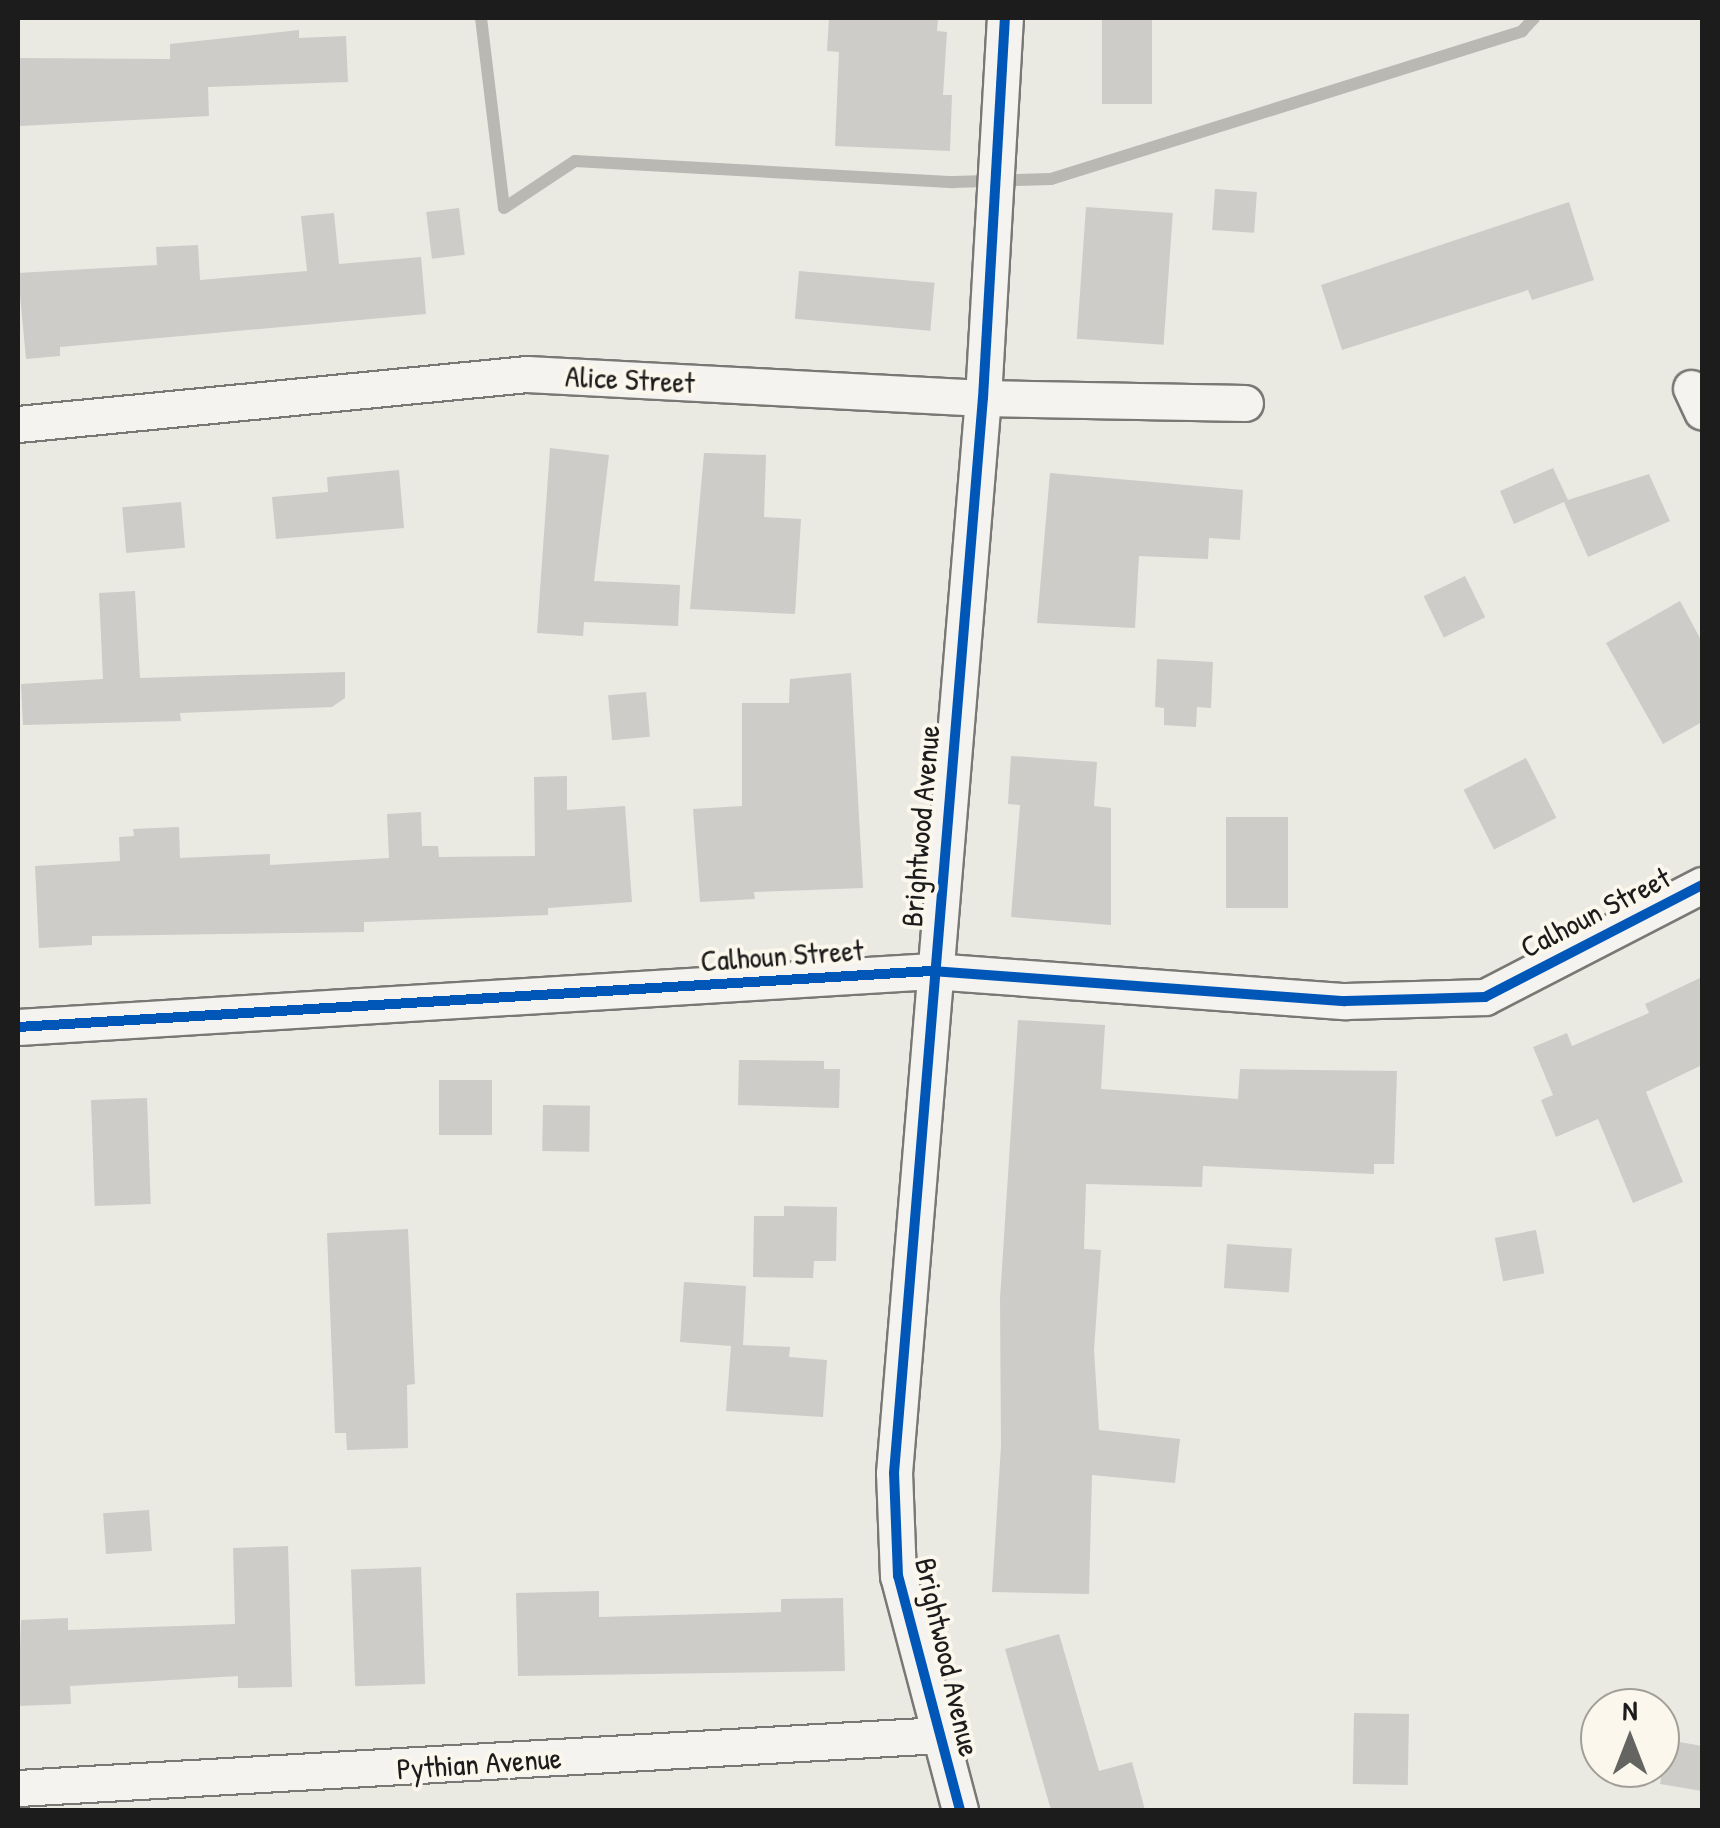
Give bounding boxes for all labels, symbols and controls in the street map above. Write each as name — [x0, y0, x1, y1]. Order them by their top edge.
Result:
street label: Alice Street — [564, 358, 696, 400]
street label: Brightwood Avenue — [893, 724, 947, 928]
street label: Calhoun Street — [1514, 859, 1676, 965]
street label: Calhoun Street — [699, 931, 865, 979]
street label: Brightwood Avenue — [908, 1554, 988, 1760]
north arrow — [1580, 1688, 1680, 1788]
text: N — [1623, 1691, 1637, 1729]
street label: Pythian Avenue — [395, 1739, 563, 1787]

